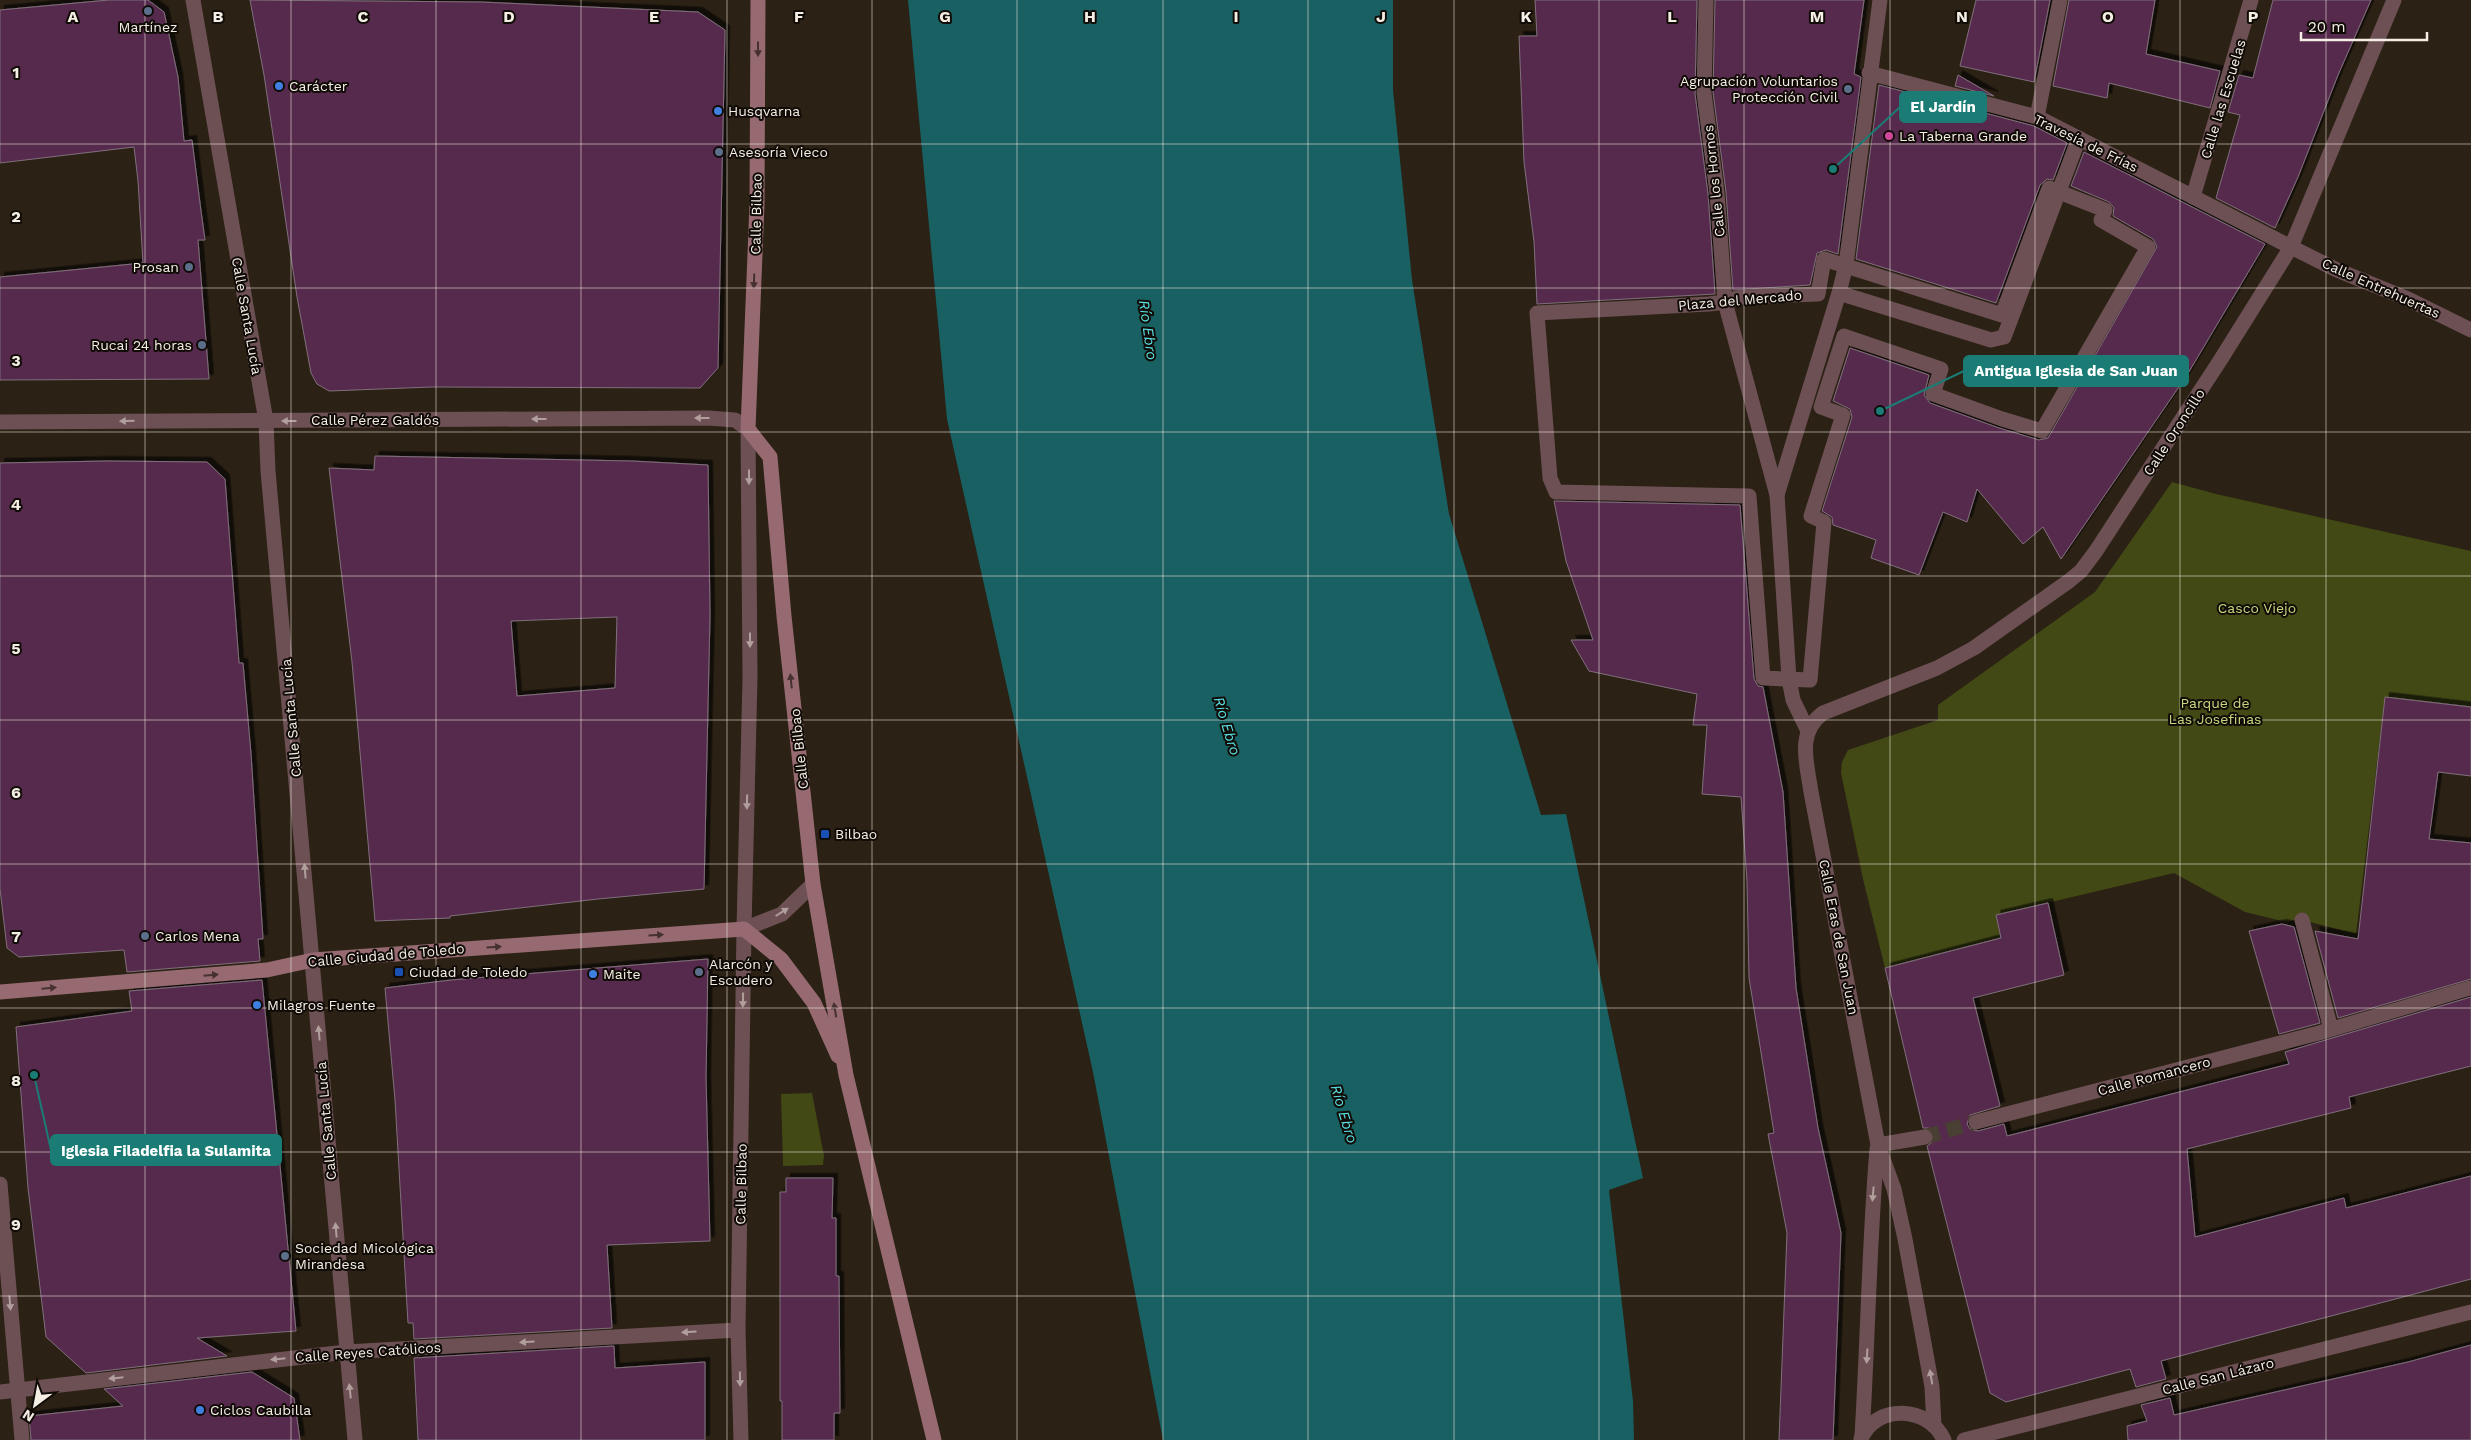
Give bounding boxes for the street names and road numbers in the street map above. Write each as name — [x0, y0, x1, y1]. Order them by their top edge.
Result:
street label: Calle las Escuelas — [2197, 37, 2249, 161]
street label: Travesía de Frías — [2031, 111, 2141, 175]
street label: Calle los Hornos — [1700, 124, 1728, 238]
street label: Calle Bilbao — [747, 173, 765, 255]
street label: Calle Entrehuertas — [2319, 255, 2443, 321]
street label: Calle Santa Lucía — [229, 256, 265, 376]
street label: Plaza del Mercado — [1677, 287, 1803, 313]
street label: Calle Oroncillo — [2140, 386, 2208, 478]
street label: Calle Pérez Galdós — [311, 412, 439, 428]
street label: Calle Santa Lucía — [278, 658, 304, 778]
street label: Calle Bilbao — [787, 708, 811, 790]
street label: Calle Eras de San Juan — [1816, 858, 1862, 1016]
street label: Calle Ciudad de Toledo — [307, 940, 465, 970]
street label: Calle Romancero — [2096, 1053, 2212, 1099]
street label: Calle Santa Lucía — [313, 1061, 339, 1181]
street label: Calle Bilbao — [732, 1143, 750, 1225]
street label: Calle Reyes Católicos — [294, 1339, 442, 1365]
street label: Calle San Lázaro — [2160, 1354, 2276, 1398]

